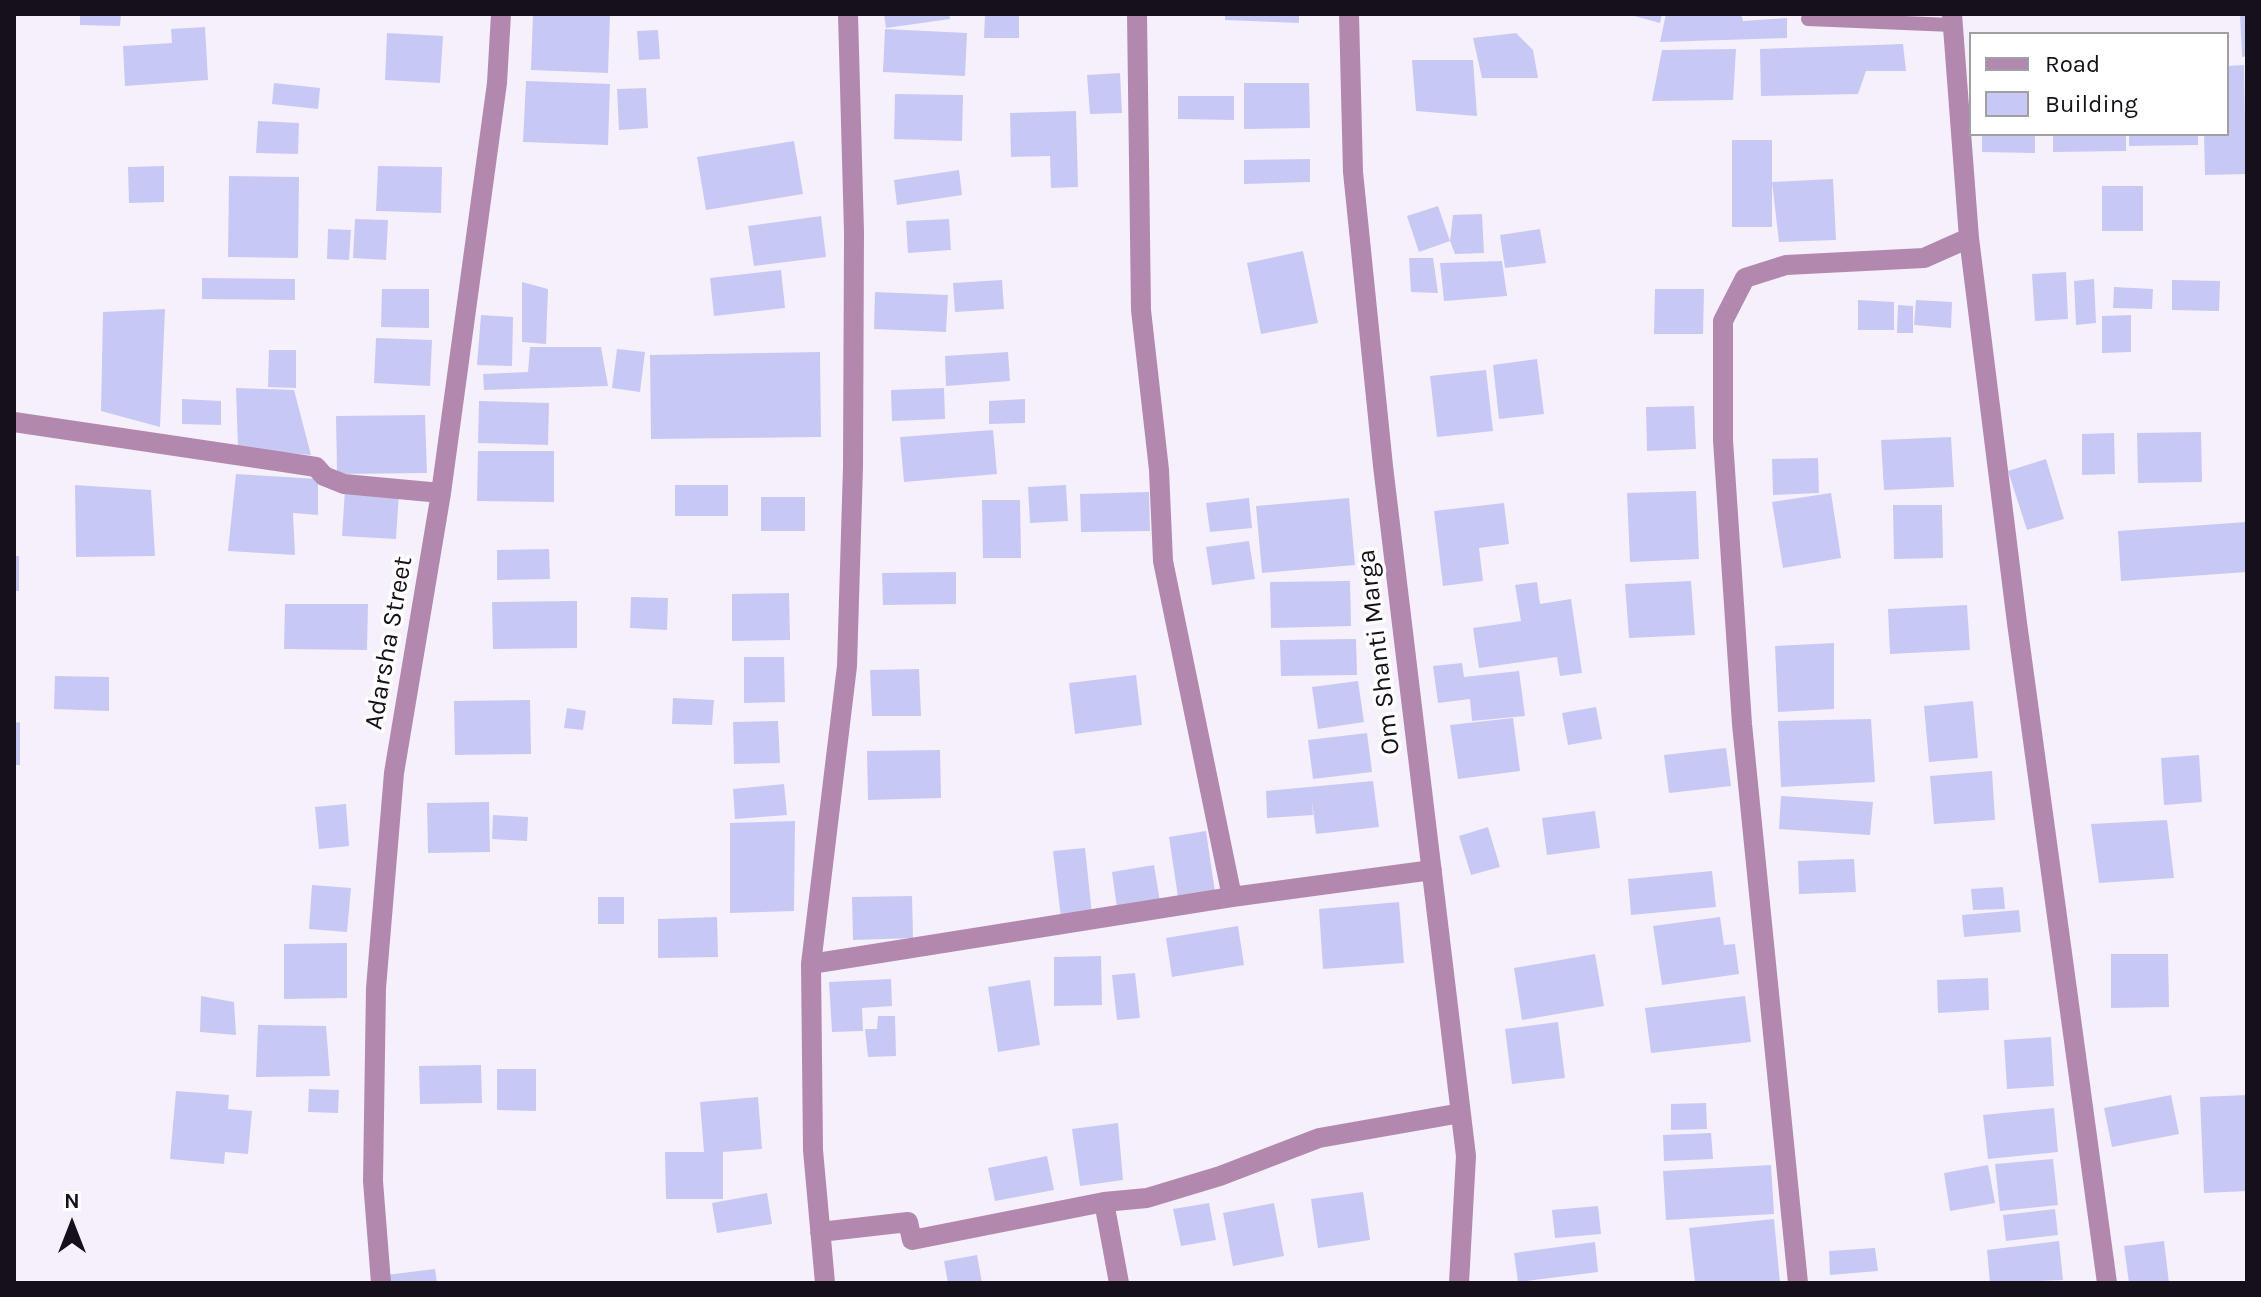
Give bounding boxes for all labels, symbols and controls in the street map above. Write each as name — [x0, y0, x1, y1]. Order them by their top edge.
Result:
legend — [1969, 32, 2229, 136]
text: Road — [2045, 50, 2100, 78]
text: Building — [2045, 90, 2138, 118]
street label: Om Shanti Marga — [1351, 548, 1407, 756]
street label: Adarsha Street — [358, 554, 420, 732]
north arrow — [32, 1185, 112, 1265]
text: N — [64, 1188, 80, 1214]

